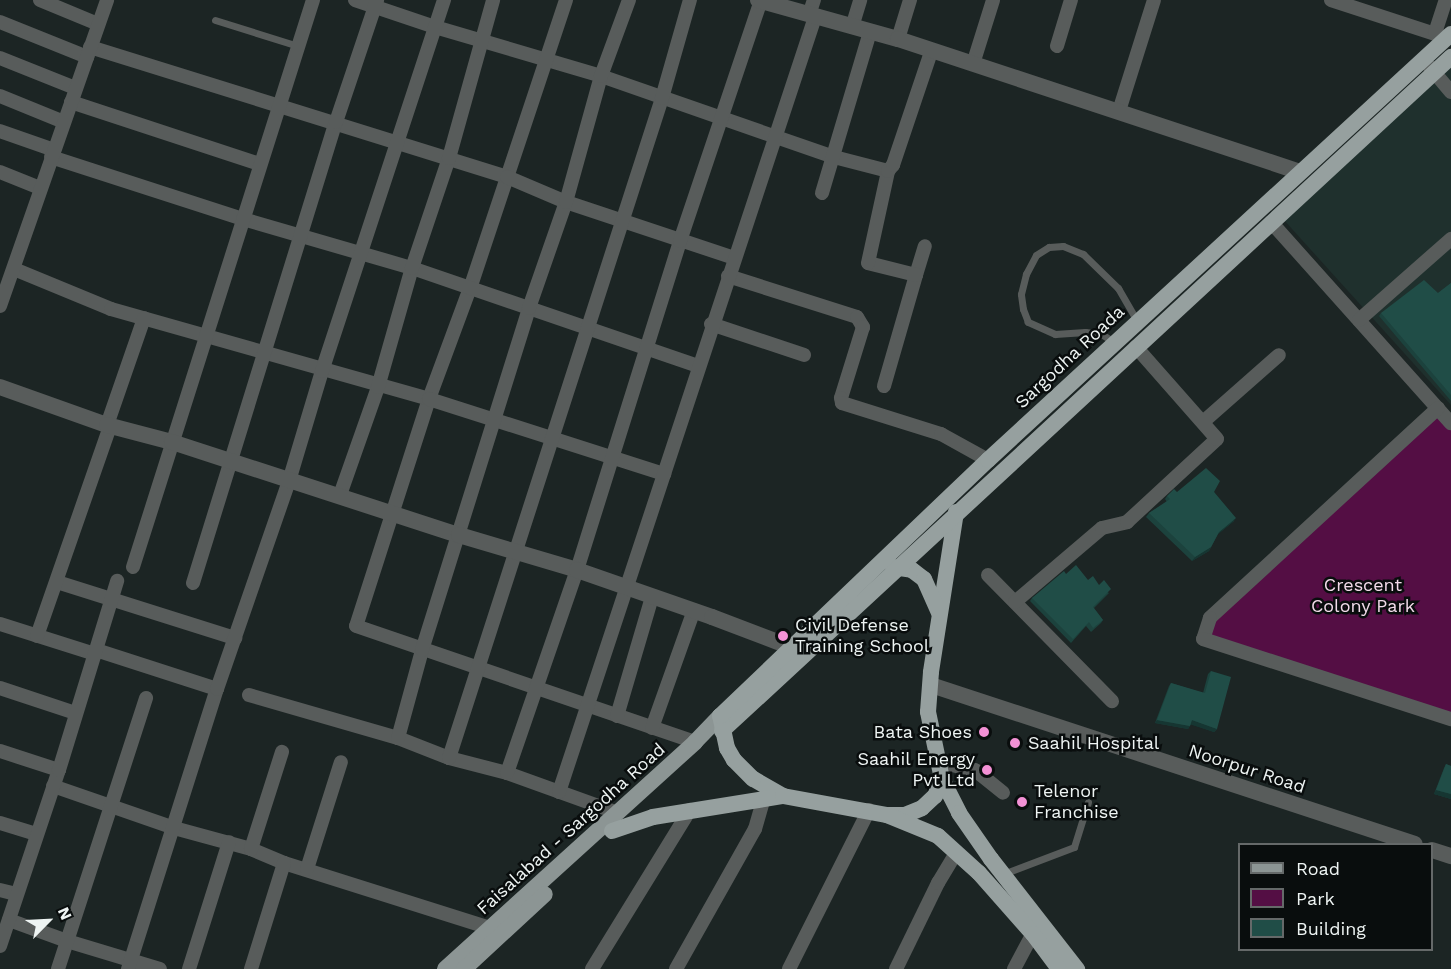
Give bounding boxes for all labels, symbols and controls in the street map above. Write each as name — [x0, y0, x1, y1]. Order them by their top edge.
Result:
street label: Sargodha Roada — [1011, 301, 1129, 413]
park label: Crescent Colony Park — [1311, 575, 1415, 618]
place label: Civil Defense Training School — [795, 615, 929, 658]
marker: Civil Defense Training School — [776, 629, 790, 643]
place label: Bata Shoes — [873, 721, 972, 743]
marker: Bata Shoes — [977, 725, 991, 739]
place label: Saahil Hospital — [1028, 732, 1160, 754]
marker: Saahil Hospital — [1006, 734, 1024, 752]
street label: Faisalabad - Sargodha Road — [472, 739, 670, 919]
street label: Noorpur Road — [1186, 740, 1308, 798]
place label: Saahil Energy Pvt Ltd — [857, 749, 975, 792]
marker: Saahil Energy Pvt Ltd — [980, 763, 994, 777]
place label: Telenor Franchise — [1034, 781, 1119, 824]
marker: Telenor Franchise — [1015, 795, 1029, 809]
legend — [1238, 843, 1433, 951]
text: Road — [1296, 858, 1340, 879]
text: Park — [1296, 888, 1335, 909]
north arrow — [18, 891, 78, 951]
text: N — [54, 904, 76, 923]
text: Building — [1296, 918, 1366, 939]

